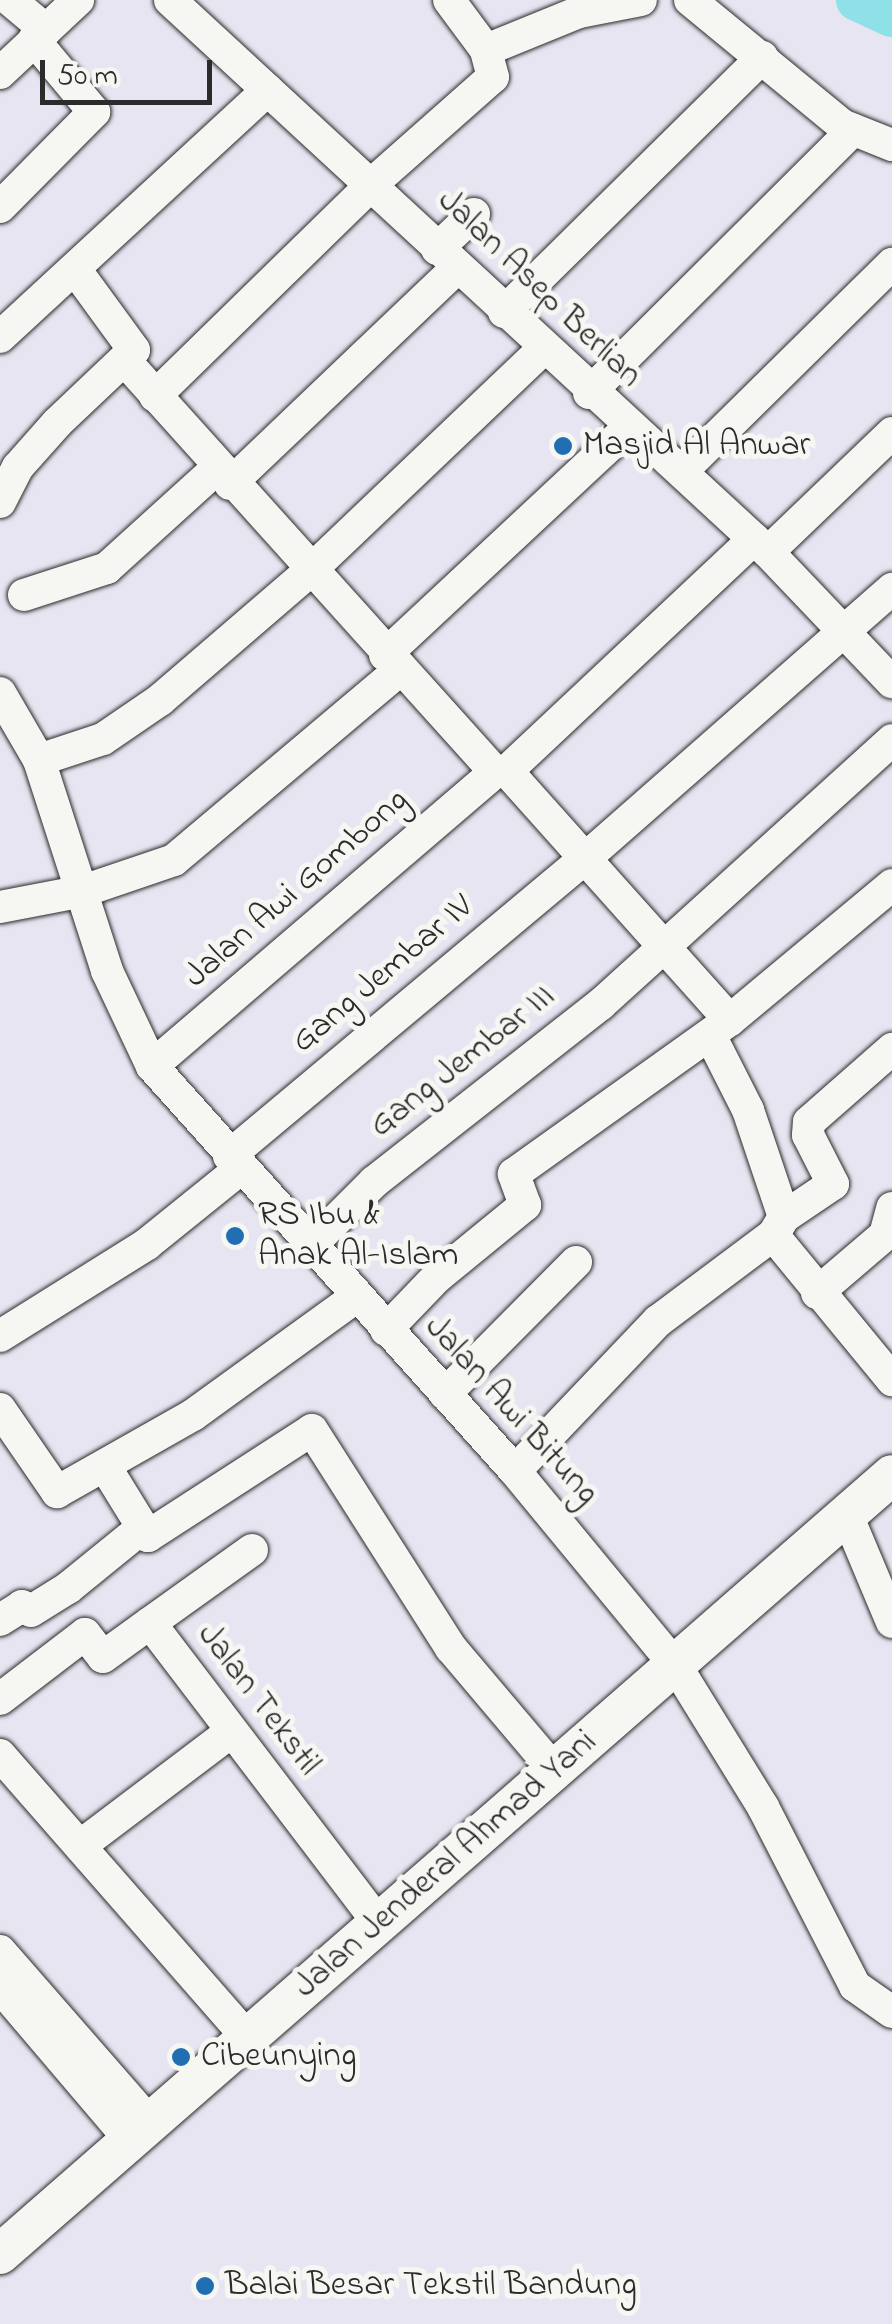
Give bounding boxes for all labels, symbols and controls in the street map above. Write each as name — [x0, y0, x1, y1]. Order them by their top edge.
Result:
scale bar — [45, 40, 218, 102]
text: 50 m — [57, 55, 118, 99]
street label: Jalan Asep Berlian — [428, 181, 650, 397]
place label: Masjid Al Anwar — [583, 425, 810, 467]
marker: Masjid Al Anwar — [552, 435, 574, 457]
street label: Jalan Awi Gombong — [176, 780, 418, 998]
street label: Gang Jembar IV — [284, 887, 482, 1063]
street label: Gang Jembar III — [362, 976, 564, 1148]
place label: RS Ibu & Anak Al-Islam — [258, 1195, 458, 1277]
marker: RS Ibu & Anak Al-Islam — [222, 1223, 248, 1249]
street label: Jalan Awi Bitung — [415, 1307, 607, 1515]
street label: Jalan Tekstil — [187, 1616, 329, 1784]
street label: Jalan Jenderal Ahmad Yani — [286, 1722, 606, 2008]
place label: Cibeunying — [201, 2036, 357, 2078]
marker: Cibeunying — [170, 2046, 192, 2068]
place label: Balai Besar Tekstil Bandung — [225, 2265, 637, 2307]
marker: Balai Besar Tekstil Bandung — [194, 2275, 216, 2297]

